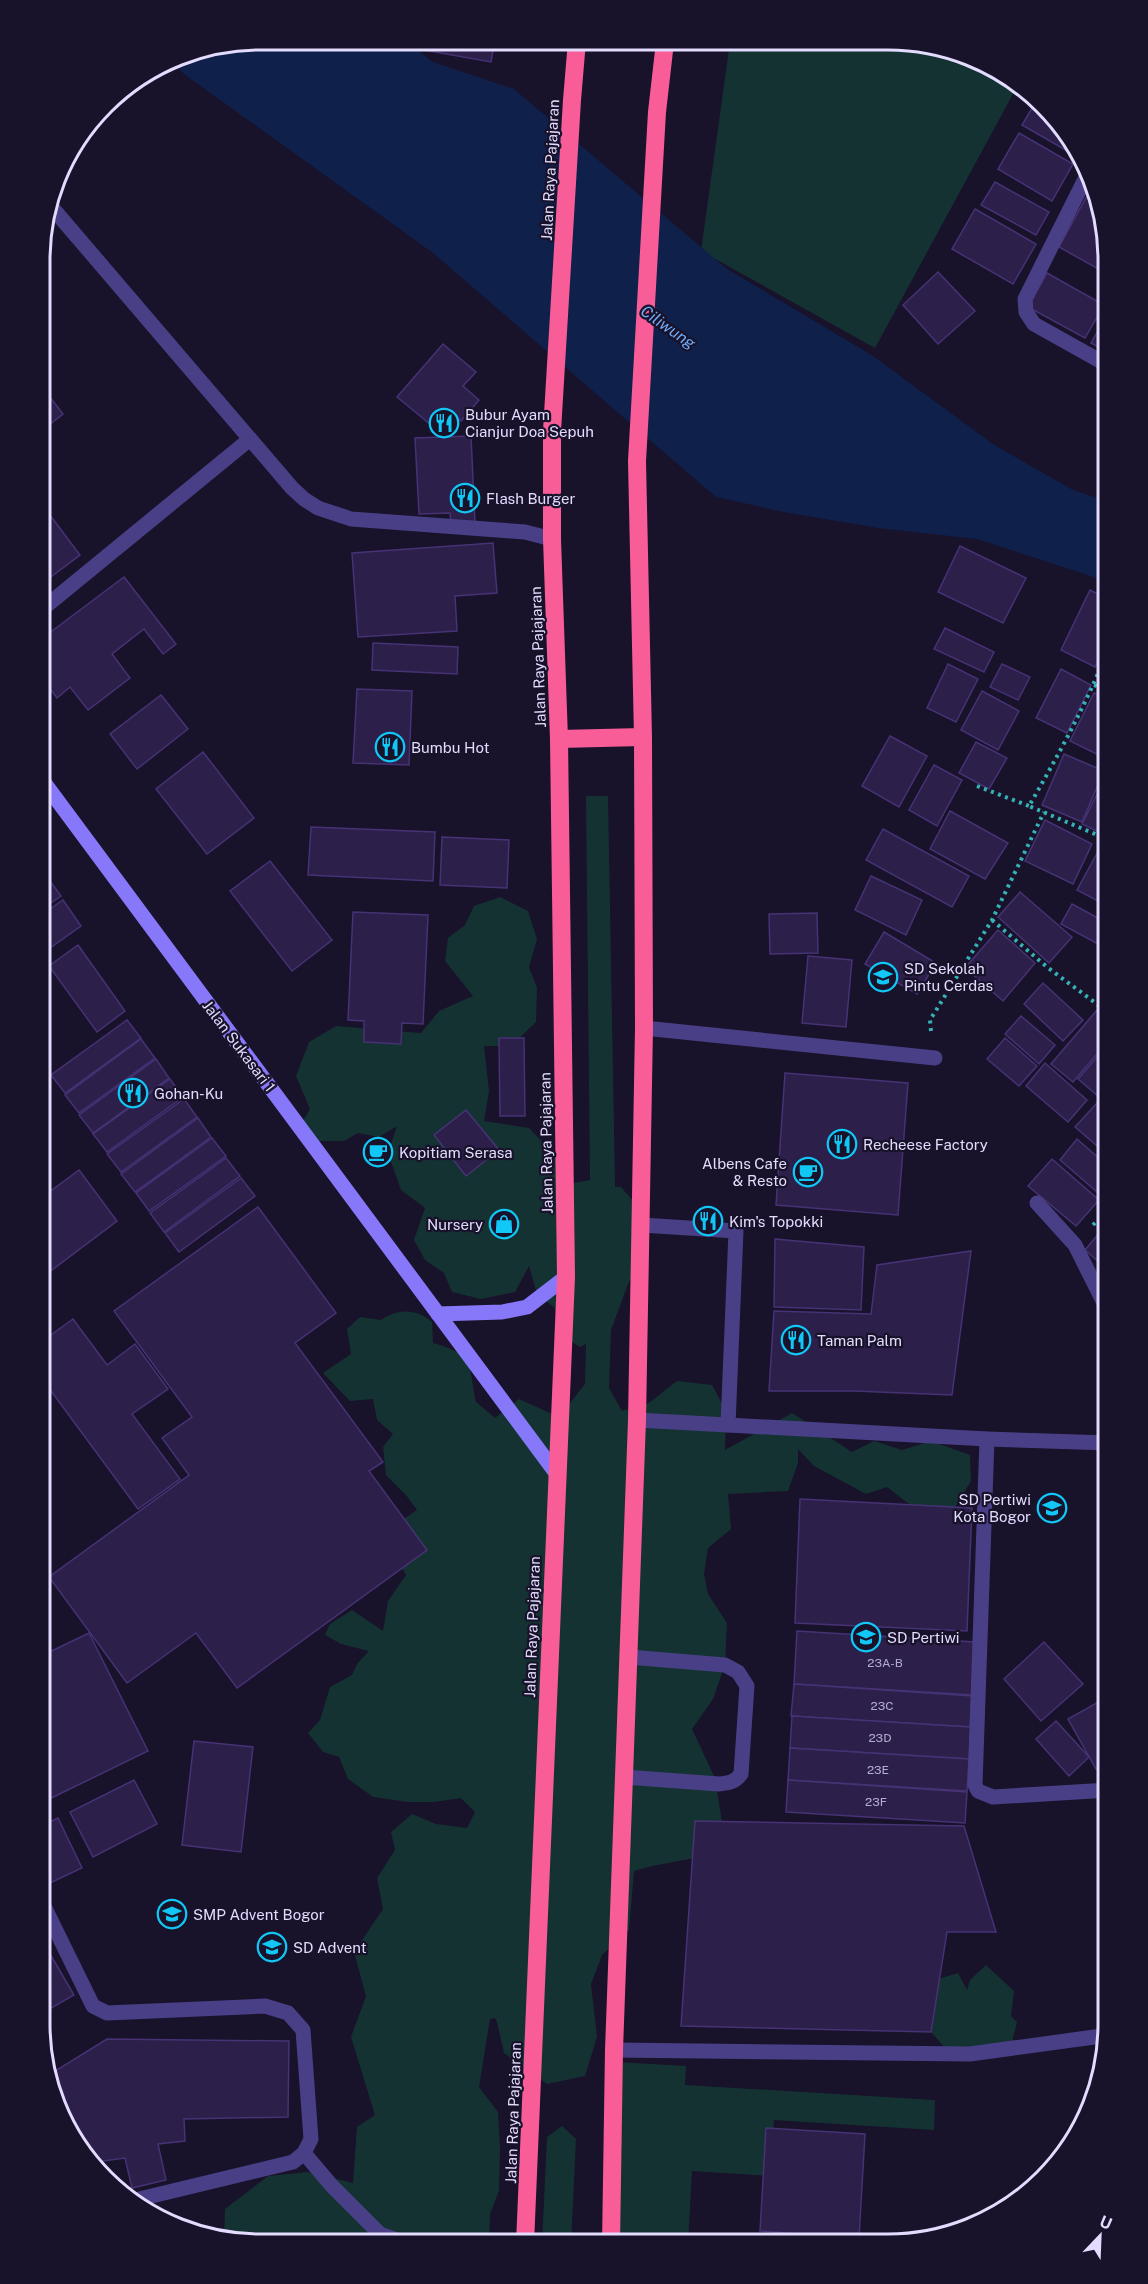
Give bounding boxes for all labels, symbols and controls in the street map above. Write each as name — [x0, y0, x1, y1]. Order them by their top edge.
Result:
street label: Jalan Raya Pajajaran — [538, 99, 562, 241]
water label: Ciliwung — [637, 301, 700, 353]
place label: Bubur Ayam Cianjur Doa Sepuh — [465, 406, 594, 440]
restaurant icon: Bubur Ayam Cianjur Doa Sepuh — [428, 407, 460, 439]
restaurant icon: Flash Burger — [449, 482, 481, 514]
place label: Flash Burger — [486, 490, 576, 507]
street label: Jalan Raya Pajajaran — [527, 586, 549, 728]
restaurant icon: Bumbu Hot — [374, 731, 406, 763]
place label: Bumbu Hot — [411, 739, 490, 756]
place label: SD Sekolah Pintu Cerdas — [904, 960, 993, 994]
school or university icon: SD Sekolah Pintu Cerdas — [867, 961, 899, 993]
street label: Jalan Sukasari 1 — [199, 997, 279, 1095]
street label: Jalan Raya Pajajaran — [536, 1072, 556, 1214]
restaurant icon: Gohan-Ku — [117, 1077, 149, 1109]
place label: Gohan-Ku — [154, 1085, 223, 1102]
restaurant icon: Recheese Factory — [826, 1128, 858, 1160]
cafe icon: Kopitiam Serasa — [362, 1136, 394, 1168]
place label: Recheese Factory — [863, 1136, 988, 1153]
place label: Kopitiam Serasa — [399, 1144, 513, 1161]
place label: Albens Cafe & Resto — [702, 1155, 787, 1189]
cafe icon: Albens Cafe & Resto — [792, 1156, 824, 1188]
restaurant icon: Kim's Topokki — [692, 1205, 724, 1237]
shop icon: Nursery — [488, 1208, 520, 1240]
place label: Kim's Topokki — [729, 1213, 823, 1230]
place label: Nursery — [427, 1216, 483, 1233]
restaurant icon: Taman Palm — [780, 1324, 812, 1356]
place label: Taman Palm — [817, 1332, 902, 1349]
place label: SD Pertiwi Kota Bogor — [953, 1491, 1031, 1525]
school or university icon: SD Pertiwi Kota Bogor — [1036, 1492, 1068, 1524]
street label: Jalan Raya Pajajaran — [521, 1556, 543, 1698]
school or university icon: SD Pertiwi — [850, 1621, 882, 1653]
place label: SD Pertiwi — [887, 1629, 960, 1646]
house number: 23A-B — [867, 1656, 903, 1670]
house number: 23C — [871, 1699, 893, 1713]
house number: 23D — [868, 1731, 892, 1745]
house number: 23E — [867, 1763, 889, 1777]
house number: 23F — [865, 1795, 887, 1809]
school or university icon: SMP Advent Bogor — [156, 1898, 188, 1930]
place label: SMP Advent Bogor — [193, 1906, 325, 1923]
school or university icon: SD Advent — [256, 1931, 288, 1963]
place label: SD Advent — [293, 1939, 367, 1956]
street label: Jalan Raya Pajajaran — [502, 2042, 524, 2184]
north arrow — [1070, 2206, 1130, 2266]
text: U — [1097, 2212, 1115, 2234]

